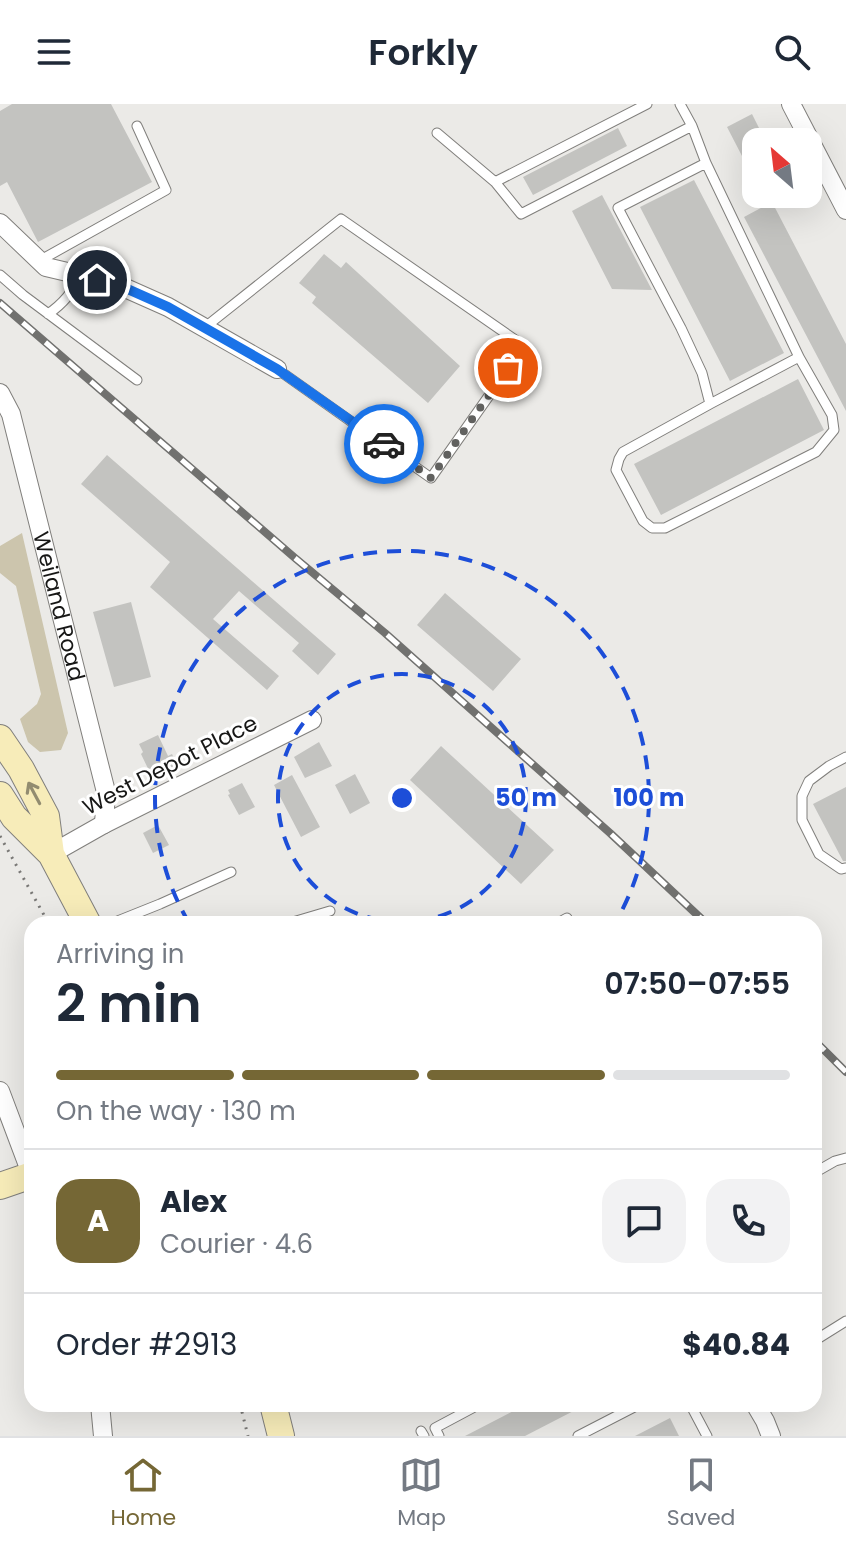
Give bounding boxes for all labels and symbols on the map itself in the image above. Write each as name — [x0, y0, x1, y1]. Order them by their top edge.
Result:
north arrow — [742, 128, 822, 208]
pin — [63, 246, 131, 314]
pin — [474, 334, 542, 402]
courier — [344, 404, 424, 484]
street label: Weiland Road — [26, 528, 93, 684]
street label: West Depot Place — [77, 707, 263, 823]
one-way arrow — [25, 781, 41, 805]
text: 50 m — [495, 781, 557, 814]
text: 100 m — [614, 781, 684, 814]
centre of rings — [388, 784, 416, 812]

